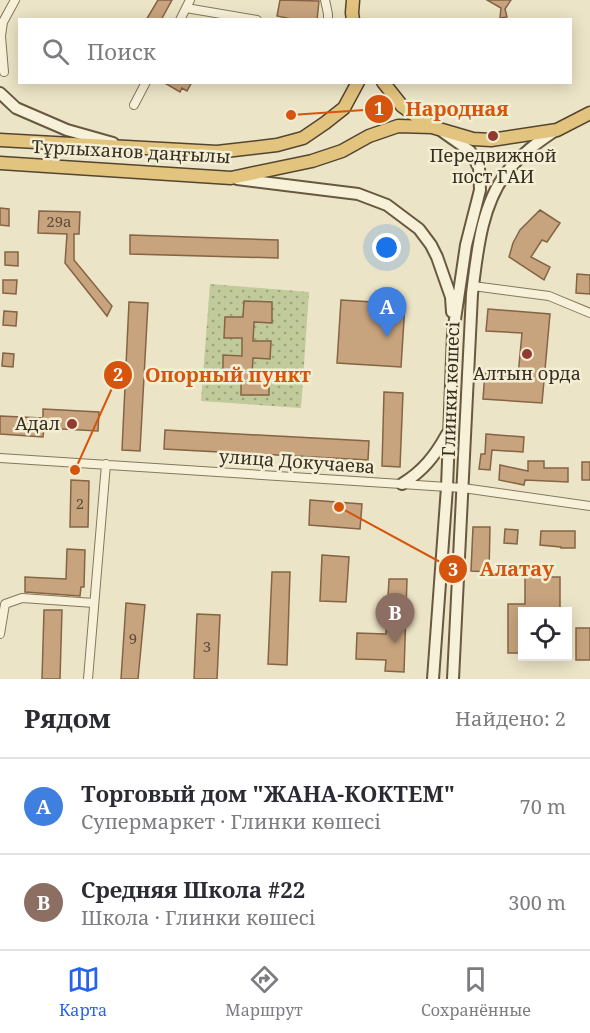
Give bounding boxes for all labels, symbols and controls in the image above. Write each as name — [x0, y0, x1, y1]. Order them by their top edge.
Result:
search box — [18, 18, 572, 84]
icon: search — [39, 35, 72, 68]
text: Поиск — [87, 36, 156, 66]
callout: Народная — [364, 90, 521, 128]
text: Народная — [405, 95, 509, 122]
text: 1 — [374, 96, 384, 120]
marker: Передвижной пост ГАИ — [486, 129, 500, 143]
street label: Тұрлыханов даңғылы — [31, 134, 231, 168]
place label: Передвижной пост ГАИ — [429, 143, 557, 188]
house number: 29а — [46, 211, 72, 231]
your location — [372, 233, 401, 262]
pin: A — [368, 288, 406, 337]
street label: Глинки көшесі — [436, 321, 464, 457]
marker: Алтын орда — [520, 347, 534, 361]
callout: Опорный пункт — [103, 356, 322, 394]
text: Опорный пункт — [145, 361, 311, 388]
place label: Алтын орда — [473, 361, 581, 385]
text: 2 — [113, 362, 123, 386]
place label: Адал — [15, 411, 60, 435]
marker: Адал — [65, 417, 79, 431]
street label: улица Докучаева — [218, 444, 376, 478]
house number: 2 — [76, 493, 84, 513]
callout: Алатау — [438, 550, 567, 588]
text: Алатау — [480, 555, 555, 582]
text: 3 — [448, 557, 458, 581]
pin: B — [376, 594, 414, 643]
map controls — [518, 607, 572, 661]
button: locate — [518, 607, 572, 661]
house number: 9 — [129, 628, 137, 648]
house number: 3 — [203, 636, 211, 656]
text: Рядом — [24, 700, 111, 736]
text: Найдено: 2 — [455, 705, 566, 732]
text: Торговый дом "ЖАНА-КОКТЕМ" — [81, 778, 455, 808]
text: A — [36, 793, 51, 820]
text: 70 m — [520, 793, 566, 820]
text: Супермаркет · Глинки көшесі — [81, 808, 381, 835]
text: Средняя Школа #22 — [81, 874, 305, 904]
text: B — [37, 889, 50, 916]
text: 300 m — [508, 889, 566, 916]
text: Школа · Глинки көшесі — [81, 904, 316, 931]
tab: Карта — [59, 963, 107, 1021]
tab: Маршрут — [225, 963, 303, 1021]
tab: Сохранённые — [421, 963, 531, 1021]

